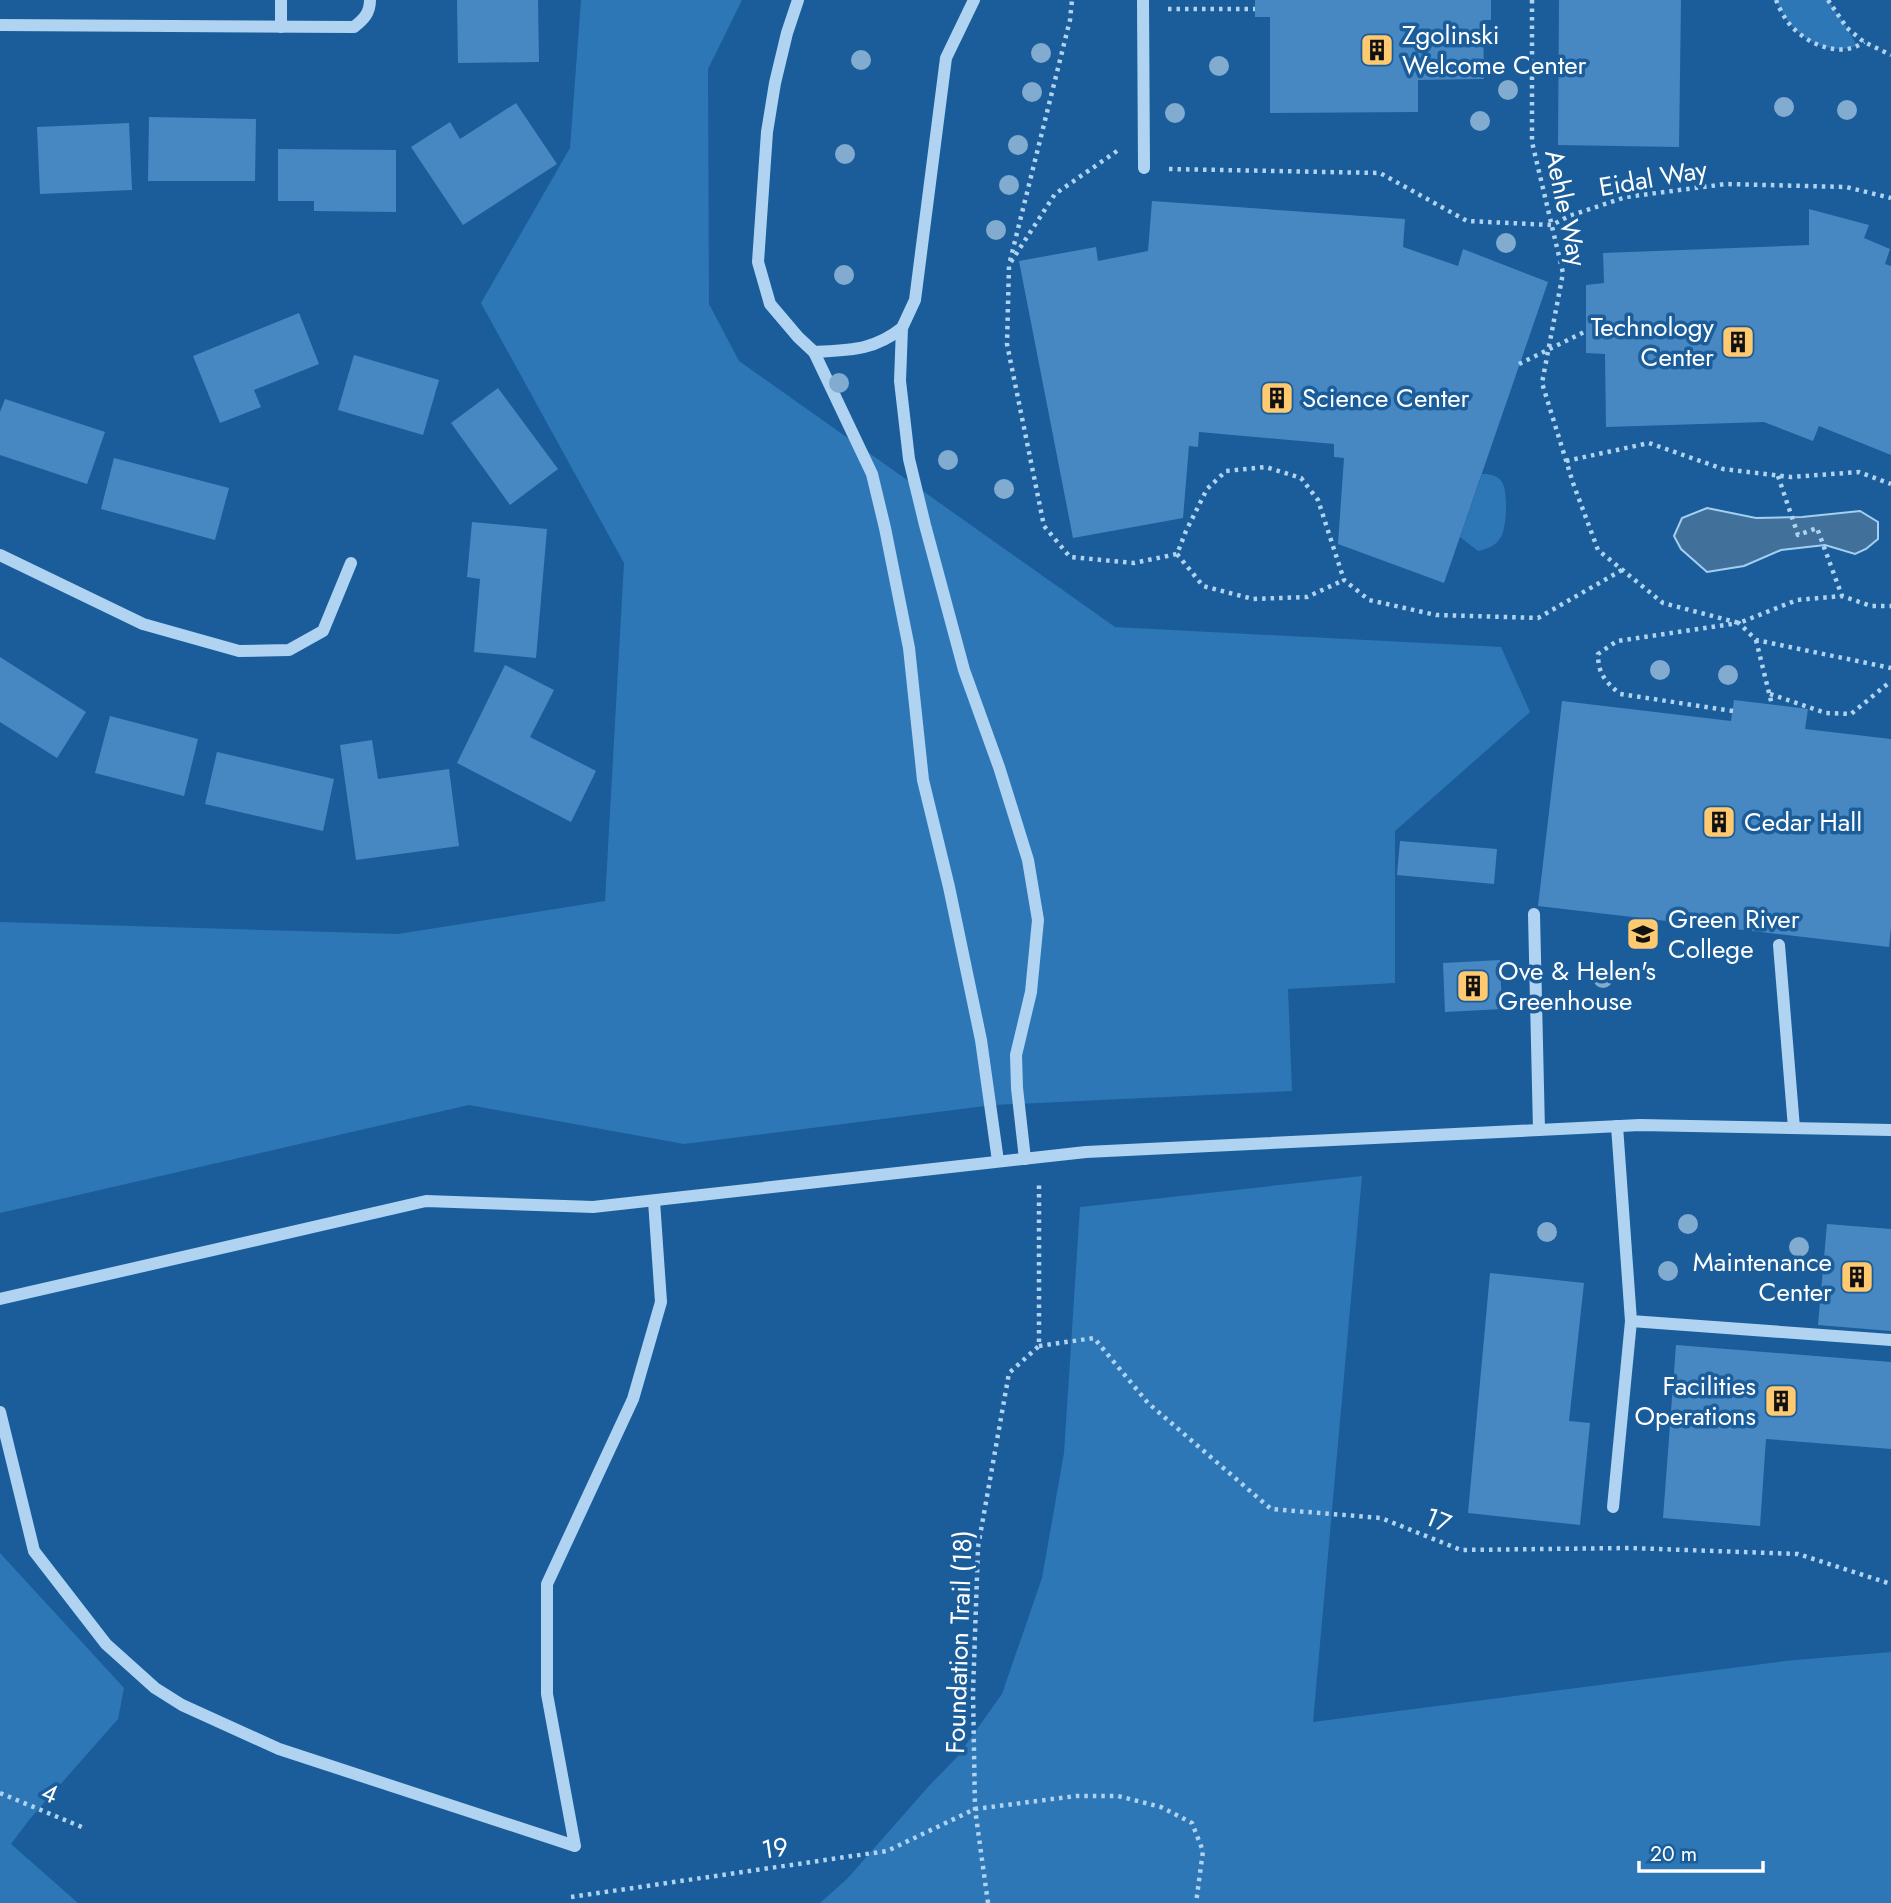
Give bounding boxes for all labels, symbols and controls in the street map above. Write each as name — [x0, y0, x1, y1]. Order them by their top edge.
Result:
place label: Zgolinski Welcome Center — [1402, 16, 1587, 84]
building icon: Zgolinski Welcome Center — [1358, 31, 1396, 69]
street label: Aehle Way — [1535, 146, 1597, 270]
street label: Eidal Way — [1596, 150, 1711, 206]
place label: Technology Center — [1591, 308, 1715, 376]
building icon: Technology Center — [1719, 323, 1757, 361]
building icon: Science Center — [1258, 379, 1296, 417]
place label: Science Center — [1302, 379, 1470, 417]
building icon: Cedar Hall — [1700, 803, 1738, 841]
place label: Cedar Hall — [1744, 803, 1862, 841]
place label: Green River College — [1668, 900, 1800, 968]
school or university icon: Green River College — [1624, 915, 1662, 953]
place label: Ove & Helen's Greenhouse — [1498, 952, 1656, 1020]
building icon: Ove & Helen's Greenhouse — [1454, 967, 1492, 1005]
place label: Maintenance Center — [1693, 1243, 1832, 1311]
building icon: Maintenance Center — [1838, 1258, 1876, 1296]
place label: Facilities Operations — [1635, 1367, 1756, 1435]
building icon: Facilities Operations — [1762, 1382, 1800, 1420]
street label: 17 — [1419, 1498, 1457, 1542]
street label: Foundation Trail (18) — [936, 1530, 982, 1754]
street label: 4 — [36, 1773, 64, 1813]
street label: 19 — [759, 1827, 791, 1869]
scale bar — [1639, 1829, 1763, 1873]
text: 20 m — [1650, 1839, 1697, 1869]

